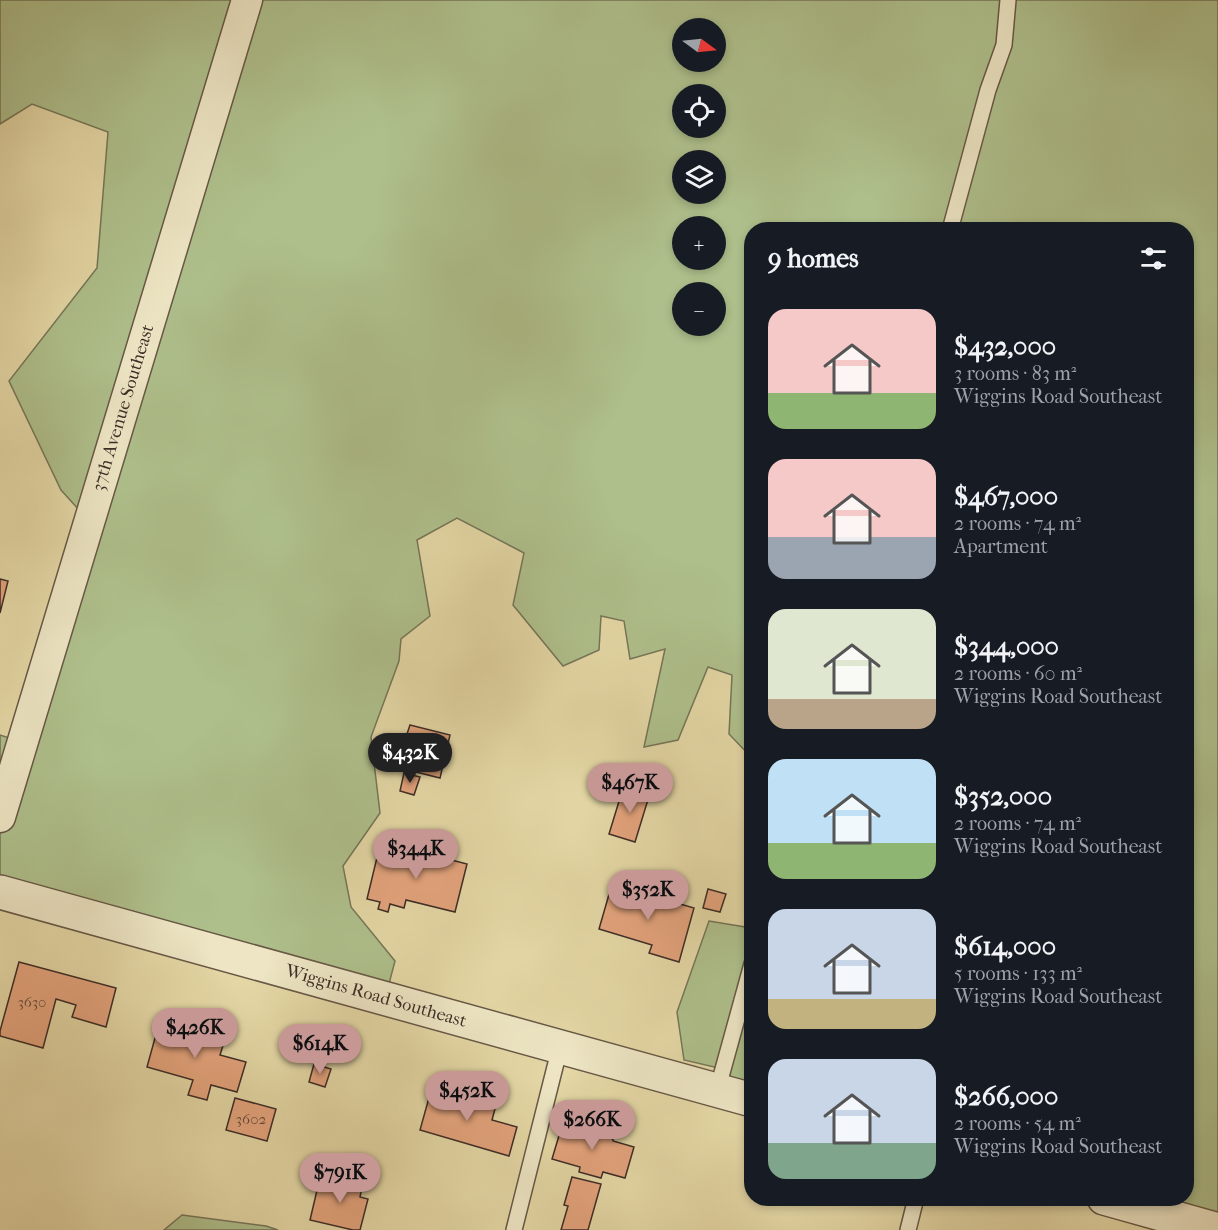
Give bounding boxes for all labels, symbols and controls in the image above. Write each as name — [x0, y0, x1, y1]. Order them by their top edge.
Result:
north arrow — [672, 18, 726, 72]
map controls — [672, 18, 726, 336]
button: locate — [672, 84, 726, 138]
button: layers — [672, 150, 726, 204]
button: + — [672, 216, 726, 270]
icon: filters — [1137, 242, 1170, 275]
text: 9 homes — [768, 243, 859, 274]
button: − — [672, 282, 726, 336]
street label: 37th Avenue Southeast — [88, 321, 159, 494]
text: $432,000 — [954, 331, 1056, 362]
icon: home — [816, 333, 888, 405]
text: 3 rooms · 83 m² — [954, 362, 1077, 385]
text: Wiggins Road Southeast — [954, 385, 1162, 408]
text: $467,000 — [954, 481, 1058, 512]
icon: home — [816, 483, 888, 555]
text: 2 rooms · 74 m² — [954, 512, 1081, 535]
text: Apartment — [954, 535, 1048, 558]
text: $344,000 — [954, 631, 1059, 662]
icon: home — [816, 633, 888, 705]
text: 2 rooms · 60 m² — [954, 662, 1082, 685]
text: Wiggins Road Southeast — [954, 685, 1162, 708]
pin: $432K — [368, 733, 452, 784]
text: $432K — [382, 741, 438, 764]
pin: $467K — [588, 763, 672, 814]
text: $467K — [601, 771, 659, 794]
text: $352,000 — [954, 781, 1052, 812]
icon: home — [816, 783, 888, 855]
text: 2 rooms · 74 m² — [954, 812, 1081, 835]
pin: $344K — [374, 829, 458, 880]
text: Wiggins Road Southeast — [954, 835, 1162, 858]
text: $344K — [387, 837, 445, 860]
pin: $352K — [606, 870, 690, 921]
text: $352K — [622, 878, 674, 901]
text: $614,000 — [954, 931, 1056, 962]
icon: home — [816, 933, 888, 1005]
street label: Wiggins Road Southeast — [282, 960, 470, 1032]
text: 5 rooms · 133 m² — [954, 962, 1082, 985]
text: Wiggins Road Southeast — [954, 985, 1162, 1008]
house number: 3630 — [18, 993, 46, 1011]
pin: $426K — [153, 1008, 237, 1059]
text: $426K — [166, 1016, 224, 1039]
pin: $614K — [278, 1024, 362, 1075]
text: $614K — [292, 1032, 348, 1055]
pin: $452K — [425, 1071, 509, 1122]
text: $452K — [439, 1079, 495, 1102]
text: $266,000 — [954, 1081, 1058, 1112]
icon: home — [816, 1083, 888, 1155]
pin: $266K — [550, 1100, 634, 1151]
text: $266K — [563, 1108, 621, 1131]
house number: 3602 — [236, 1110, 266, 1128]
text: 2 rooms · 54 m² — [954, 1112, 1081, 1135]
text: Wiggins Road Southeast — [954, 1135, 1162, 1158]
pin: $791K — [298, 1153, 382, 1204]
text: $791K — [314, 1161, 366, 1184]

